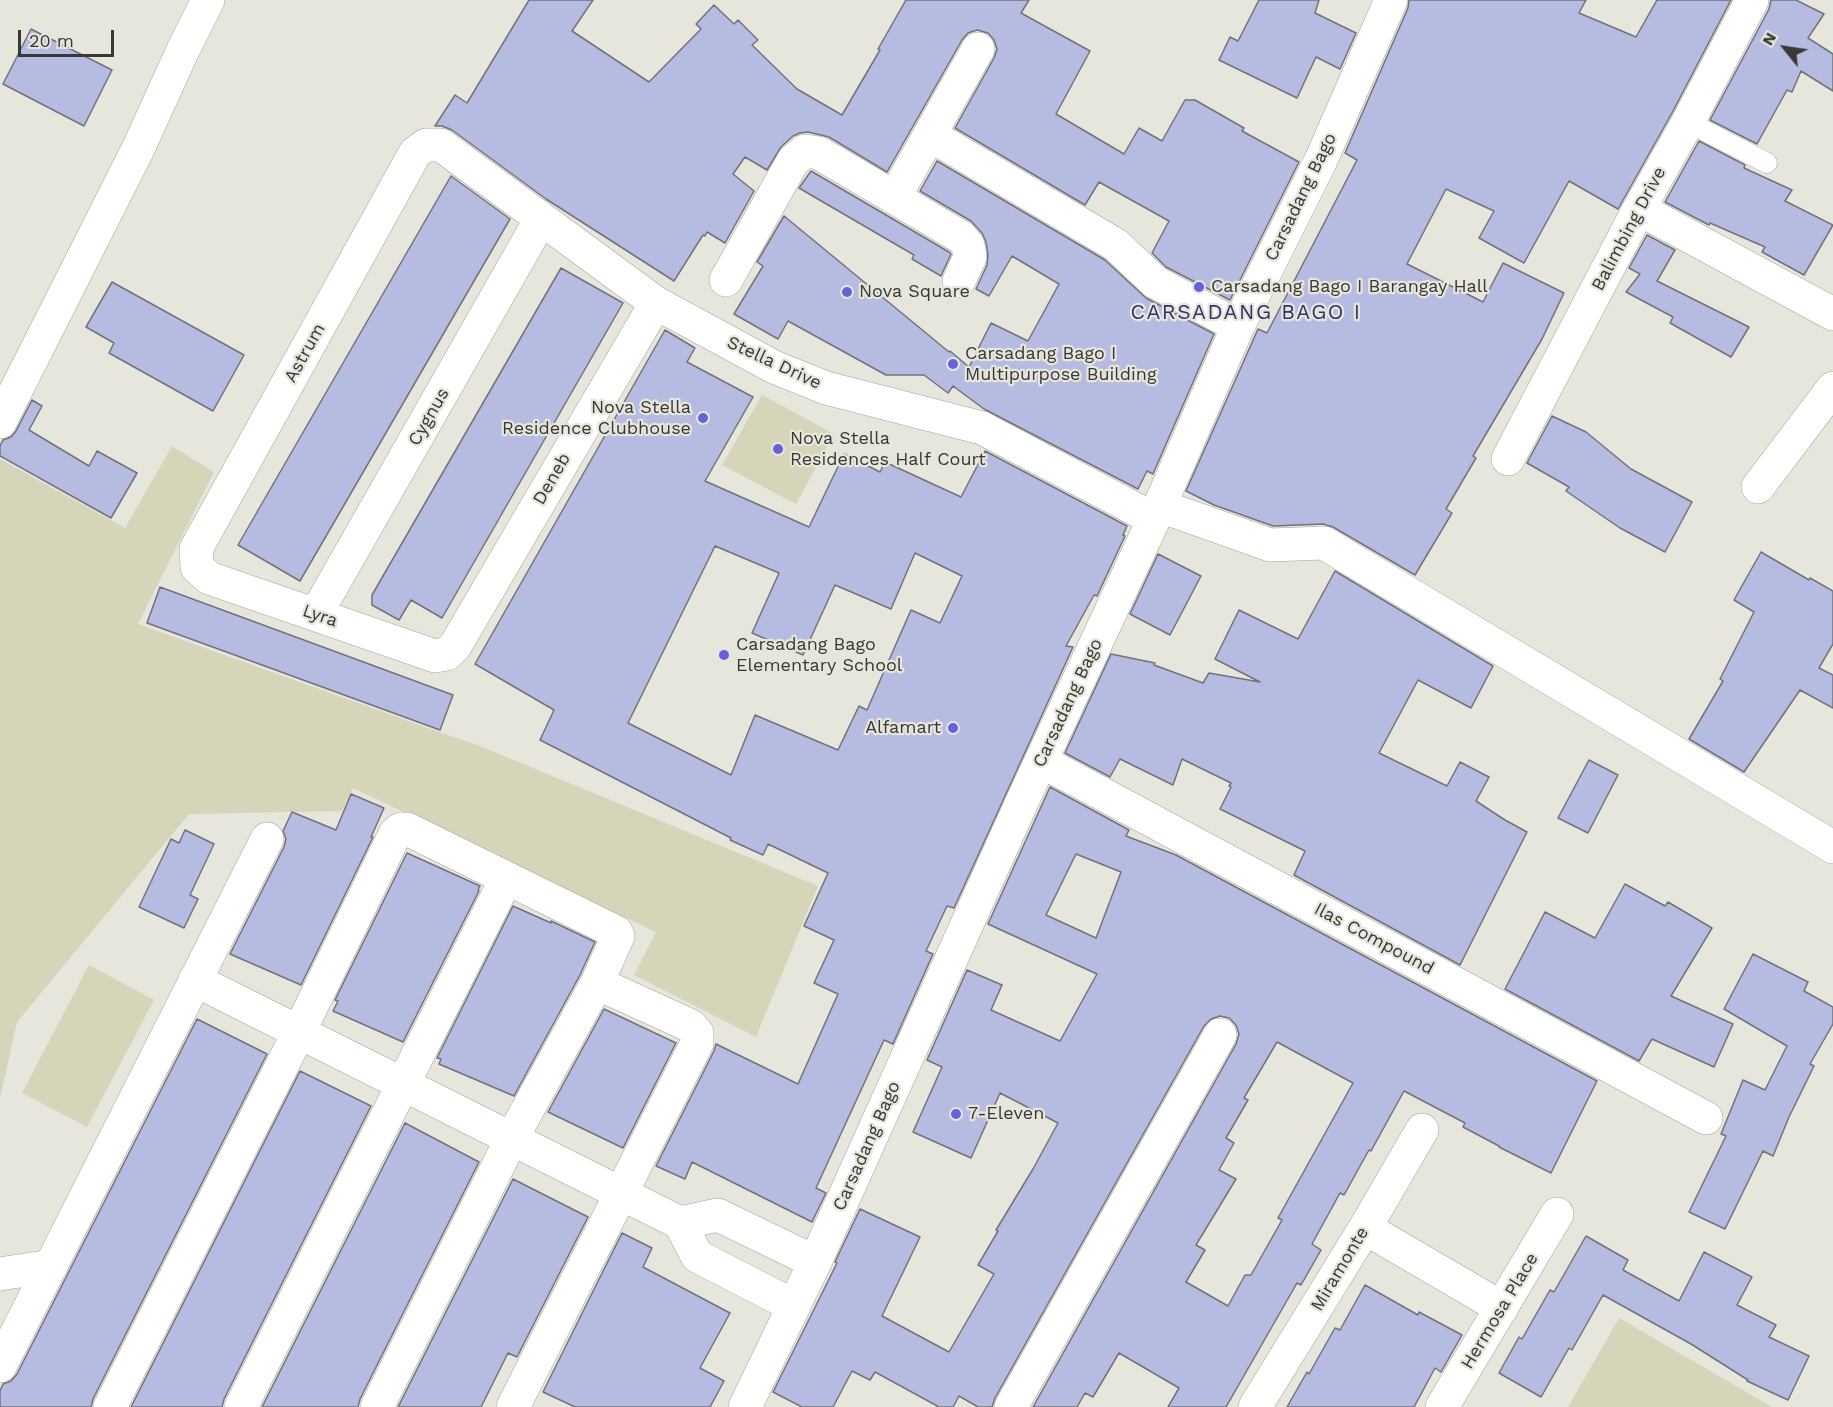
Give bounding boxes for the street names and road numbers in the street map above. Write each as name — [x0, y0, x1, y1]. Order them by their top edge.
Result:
street label: Carsadang Bago — [1261, 129, 1341, 265]
street label: Balimbing Drive — [1587, 163, 1671, 295]
street label: Astrum — [280, 320, 330, 386]
street label: Stella Drive — [723, 332, 825, 394]
street label: Cygnus — [404, 384, 454, 450]
street label: Deneb — [529, 449, 575, 509]
street label: Lyra — [300, 600, 340, 632]
street label: Carsadang Bago — [1029, 635, 1107, 771]
street label: Ilas Compound — [1310, 898, 1438, 980]
street label: Carsadang Bago — [829, 1078, 905, 1214]
street label: Miramonte — [1306, 1223, 1374, 1315]
street label: Hermosa Place — [1457, 1249, 1543, 1373]

